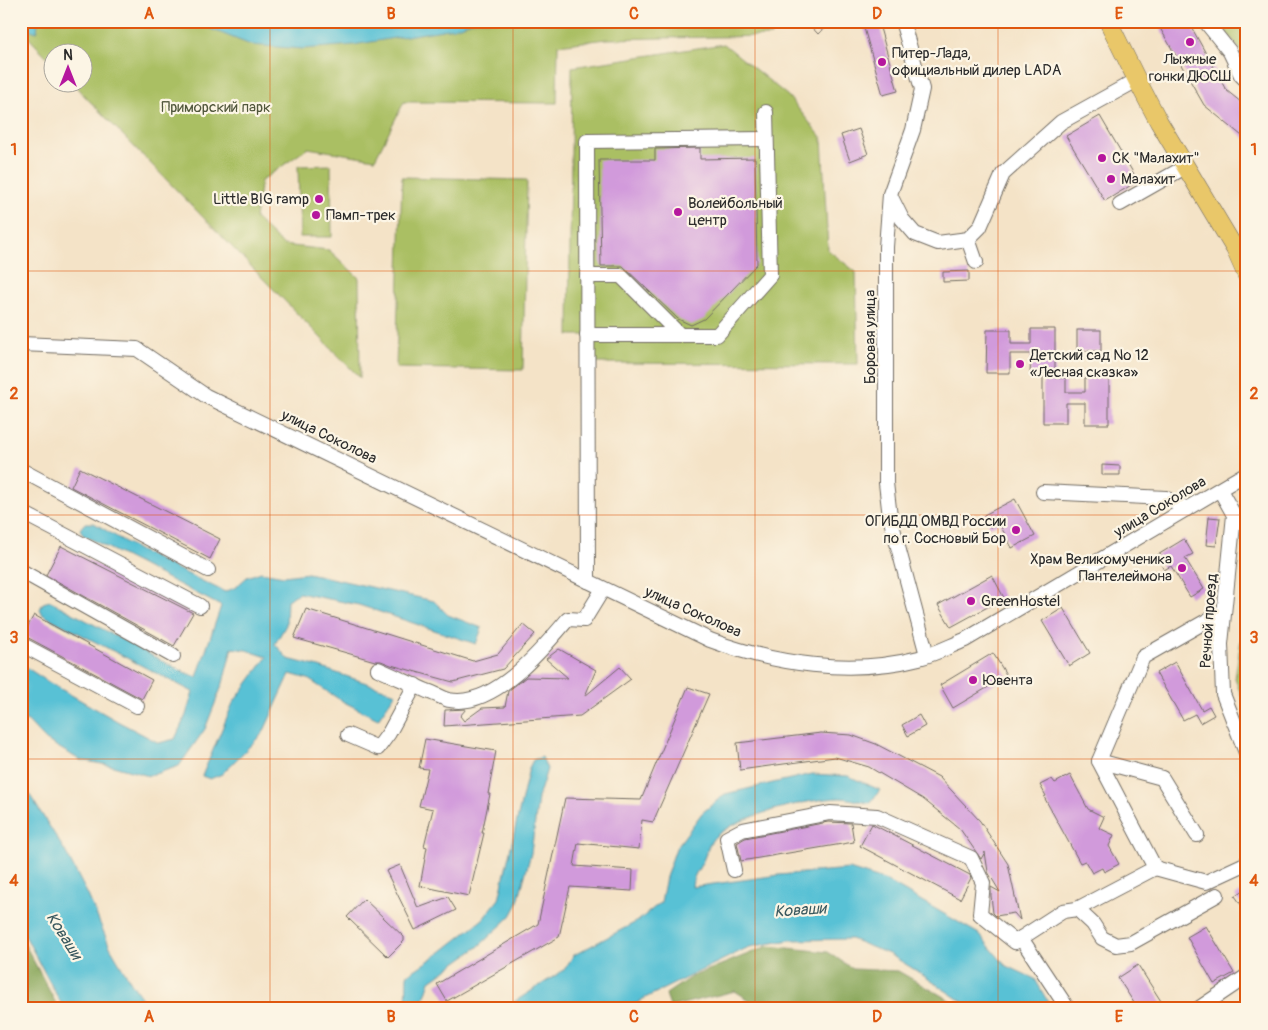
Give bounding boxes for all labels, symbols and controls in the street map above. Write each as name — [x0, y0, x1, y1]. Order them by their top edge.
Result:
text: A — [144, 4, 155, 24]
text: B — [386, 4, 396, 24]
text: C — [629, 4, 639, 24]
text: D — [872, 4, 882, 24]
text: E — [1115, 4, 1124, 24]
marker: Лыжные гонки ДЮСШ — [1184, 36, 1196, 48]
north arrow — [42, 42, 92, 92]
place label: Питер-Лада, официальный дилер LADA — [892, 44, 1062, 80]
text: N — [63, 47, 73, 64]
place label: Лыжные гонки ДЮСШ — [1149, 50, 1232, 86]
marker: Питер-Лада, официальный дилер LADA — [876, 56, 888, 68]
park label: Приморский парк — [161, 98, 271, 117]
text: 1 — [11, 140, 17, 160]
text: 1 — [1251, 140, 1257, 160]
place label: СК "Малахит" — [1112, 149, 1200, 168]
marker: СК "Малахит" — [1096, 152, 1108, 164]
place label: Малахит — [1121, 170, 1176, 189]
marker: Малахит — [1105, 173, 1117, 185]
place label: Little BIG ramp — [213, 190, 309, 209]
marker: Little BIG ramp — [313, 193, 325, 205]
place label: Волейбольный центр — [688, 194, 783, 230]
place label: Памп-трек — [326, 206, 396, 225]
marker: Волейбольный центр — [672, 206, 684, 218]
marker: Памп-трек — [310, 209, 322, 221]
street label: Боровая улица — [861, 290, 880, 384]
place label: Детский сад № 12 «Лесная сказка» — [1029, 346, 1149, 382]
marker: Детский сад № 12 «Лесная сказка» — [1014, 358, 1026, 370]
text: 2 — [10, 384, 19, 404]
text: 2 — [1250, 384, 1259, 404]
street label: улица Соколова — [277, 405, 380, 468]
street label: улица Соколова — [1110, 472, 1209, 542]
place label: ОГИБДД ОМВД России по г. Сосновый Бор — [865, 512, 1006, 548]
marker: ОГИБДД ОМВД России по г. Сосновый Бор — [1010, 524, 1022, 536]
place label: Храм Великомученика Пантелеймона — [1030, 550, 1172, 586]
marker: Храм Великомученика Пантелеймона — [1176, 562, 1188, 574]
street label: Речной проезд — [1196, 573, 1222, 669]
street label: улица Соколова — [641, 582, 744, 642]
place label: GreenHostel — [981, 592, 1060, 611]
marker: GreenHostel — [965, 595, 977, 607]
text: 3 — [10, 628, 19, 648]
text: 3 — [1250, 628, 1259, 648]
place label: Ювента — [983, 671, 1033, 690]
marker: Ювента — [967, 674, 979, 686]
text: 4 — [9, 871, 19, 891]
text: 4 — [1249, 871, 1259, 891]
water label: Коваши — [774, 898, 828, 922]
water label: Коваши — [42, 909, 87, 965]
text: A — [144, 1007, 155, 1027]
text: B — [386, 1007, 396, 1027]
text: C — [629, 1007, 639, 1027]
text: D — [872, 1007, 882, 1027]
text: E — [1115, 1007, 1124, 1027]

